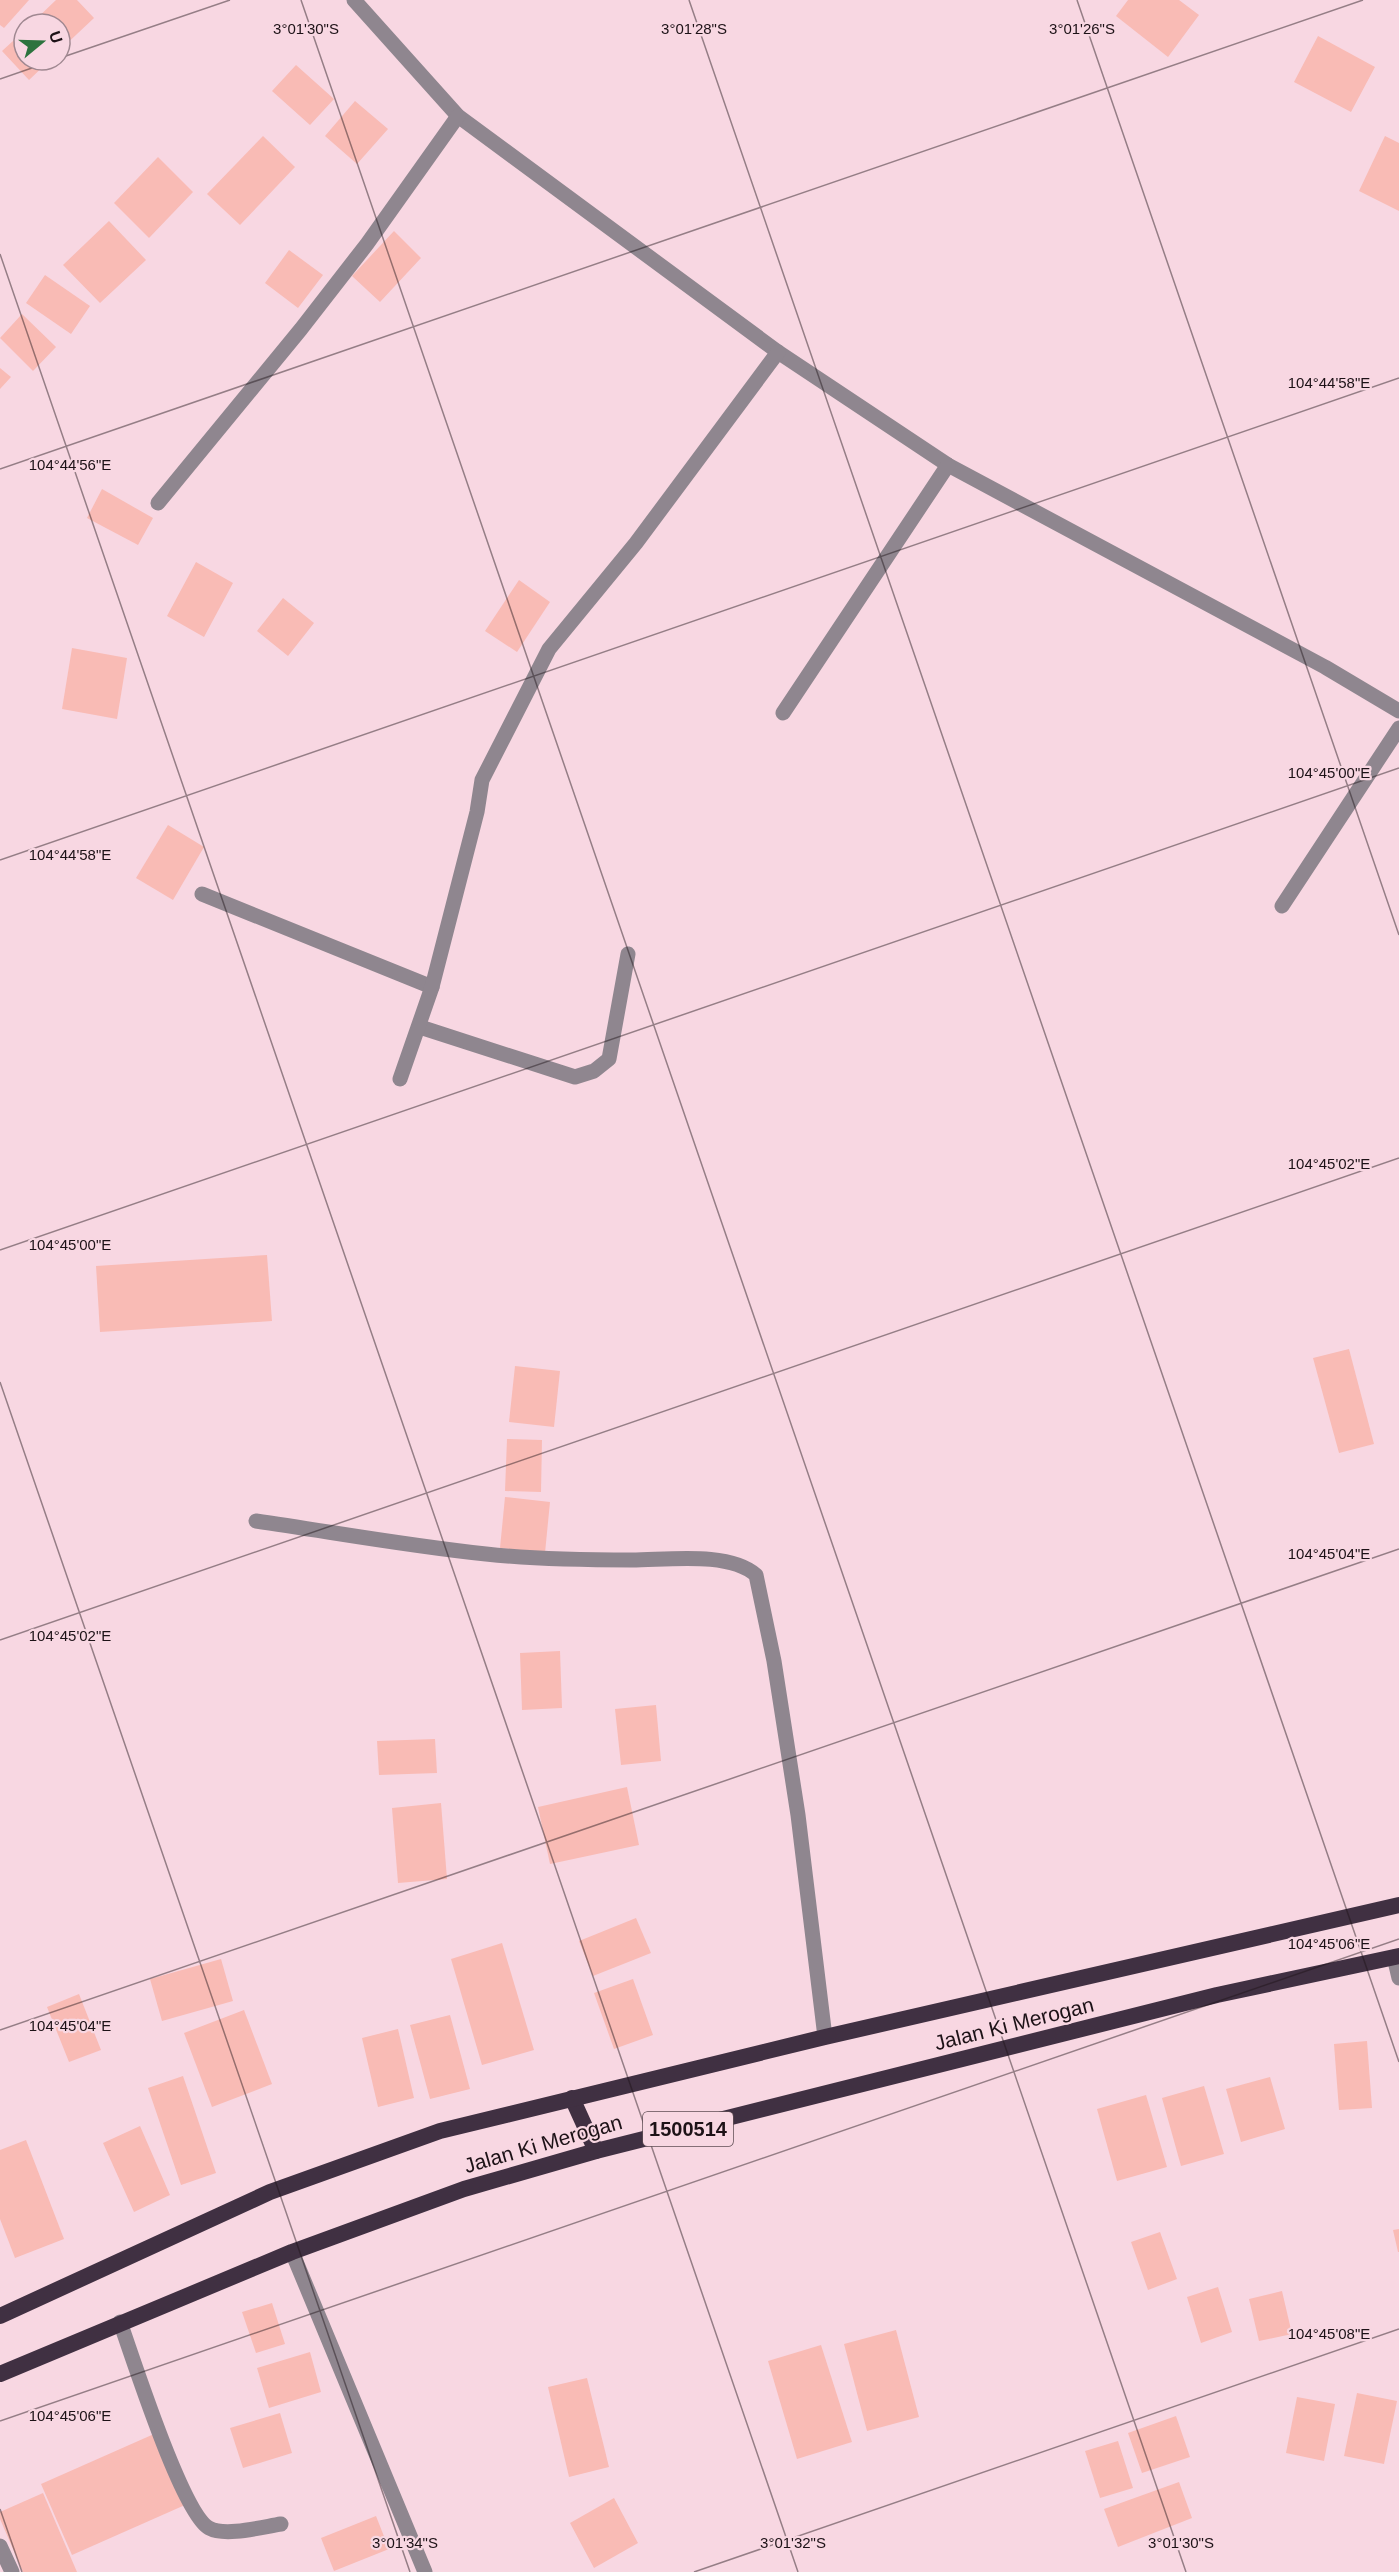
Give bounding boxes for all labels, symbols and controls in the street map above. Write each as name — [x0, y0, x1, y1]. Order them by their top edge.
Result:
north arrow — [12, 12, 72, 72]
text: 3°01'30"S — [273, 20, 339, 37]
text: 3°01'28"S — [661, 20, 727, 37]
text: 3°01'26"S — [1049, 20, 1115, 37]
text: U — [46, 29, 66, 46]
text: 104°44'58"E — [1288, 374, 1370, 391]
text: 104°44'56"E — [29, 456, 111, 473]
text: 104°45'00"E — [1288, 764, 1370, 781]
text: 104°44'58"E — [29, 846, 111, 863]
text: 104°45'02"E — [1288, 1155, 1370, 1172]
text: 104°45'00"E — [29, 1236, 111, 1253]
text: 104°45'04"E — [1288, 1545, 1370, 1562]
text: 104°45'02"E — [29, 1627, 111, 1644]
text: 104°45'06"E — [1288, 1935, 1370, 1952]
street label: Jalan Ki Merogan — [932, 1993, 1096, 2054]
text: 104°45'04"E — [29, 2017, 111, 2034]
street label: Jalan Ki Merogan — [461, 2110, 625, 2177]
road number: 1500514 — [643, 2112, 733, 2146]
text: 104°45'08"E — [1288, 2325, 1370, 2342]
text: 104°45'06"E — [29, 2407, 111, 2424]
text: 3°01'34"S — [372, 2534, 438, 2551]
text: 3°01'32"S — [760, 2534, 826, 2551]
text: 3°01'30"S — [1148, 2534, 1214, 2551]

